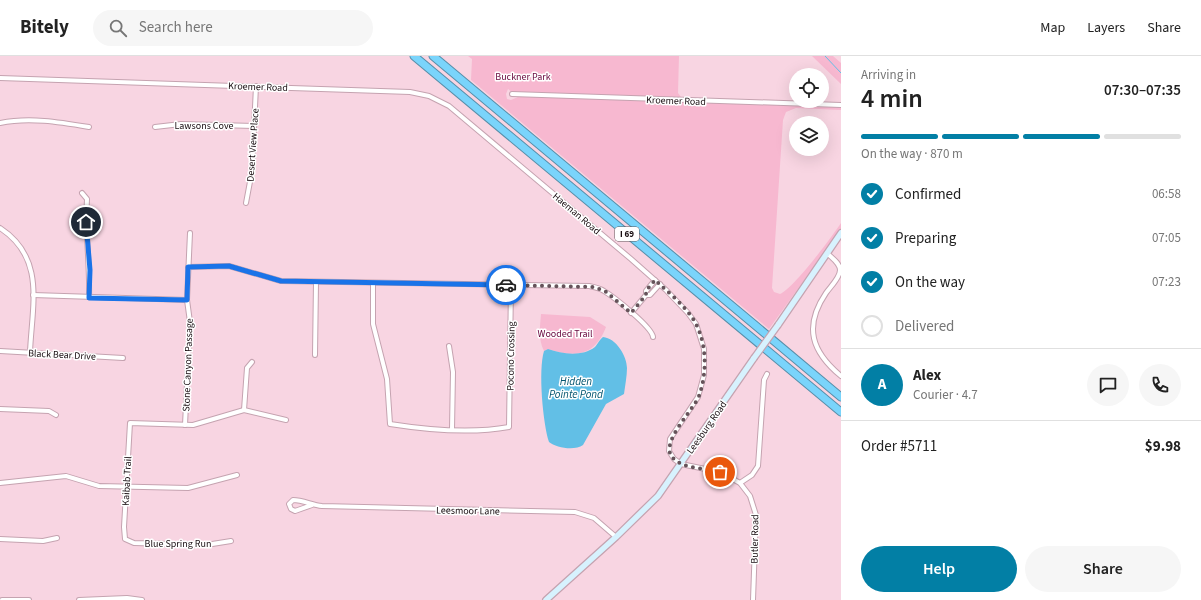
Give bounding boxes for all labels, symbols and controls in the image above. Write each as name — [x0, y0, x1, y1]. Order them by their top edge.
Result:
search box — [93, 10, 373, 46]
text: Bitely — [20, 14, 69, 41]
icon: search — [107, 17, 129, 39]
text: Search here — [139, 17, 213, 38]
text: Map — [1040, 18, 1065, 38]
text: Layers — [1087, 18, 1125, 38]
text: Share — [1147, 18, 1181, 38]
text: Arriving in — [861, 66, 916, 84]
map controls — [789, 68, 829, 156]
button: locate — [789, 68, 829, 108]
park label: Buckner Park — [495, 70, 551, 84]
street label: Kroemer Road — [228, 79, 288, 95]
text: 4 min — [861, 80, 923, 117]
text: 07:30–07:35 — [1104, 80, 1181, 101]
street label: Kroemer Road — [646, 93, 706, 109]
street label: Desert View Place — [243, 108, 263, 182]
button: layers — [789, 116, 829, 156]
street label: Lawsons Cove — [174, 119, 234, 133]
text: On the way · 870 m — [861, 145, 963, 163]
icon: check — [861, 183, 883, 205]
text: Confirmed — [895, 184, 961, 205]
text: 06:58 — [1152, 185, 1181, 203]
street label: Haeman Road — [549, 190, 603, 238]
pin — [69, 205, 103, 239]
icon: home — [75, 211, 97, 233]
road number: I 69 — [615, 227, 639, 241]
icon: check — [861, 227, 883, 249]
text: Preparing — [895, 228, 956, 249]
text: 07:05 — [1152, 229, 1181, 247]
courier — [486, 265, 526, 305]
icon: check — [861, 271, 883, 293]
text: On the way — [895, 272, 965, 293]
text: 07:23 — [1152, 273, 1181, 291]
icon: car — [495, 274, 517, 296]
text: Delivered — [895, 316, 954, 337]
street label: Stone Canyon Passage — [179, 318, 197, 412]
street label: Pocono Crossing — [503, 321, 519, 391]
park label: Wooded Trail — [538, 327, 593, 341]
street label: Black Bear Drive — [28, 346, 96, 364]
button: chat — [1087, 364, 1129, 406]
button: phone — [1139, 364, 1181, 406]
text: Alex — [913, 365, 941, 386]
water label: Hidden Pointe Pond — [549, 374, 604, 402]
text: A — [878, 374, 886, 395]
text: Courier · 4.7 — [913, 386, 978, 404]
street label: Leesburg Road — [683, 398, 730, 457]
text: Order #5711 — [861, 436, 937, 457]
text: $9.98 — [1145, 436, 1181, 457]
pin — [703, 455, 737, 489]
street label: Kaibab Trail — [119, 456, 135, 506]
icon: bag — [709, 461, 731, 483]
street label: Leesmoor Lane — [436, 503, 500, 519]
street label: Butler Road — [748, 514, 762, 564]
street label: Blue Spring Run — [145, 537, 211, 551]
button: Help — [861, 546, 1017, 592]
button: Share — [1025, 546, 1181, 592]

